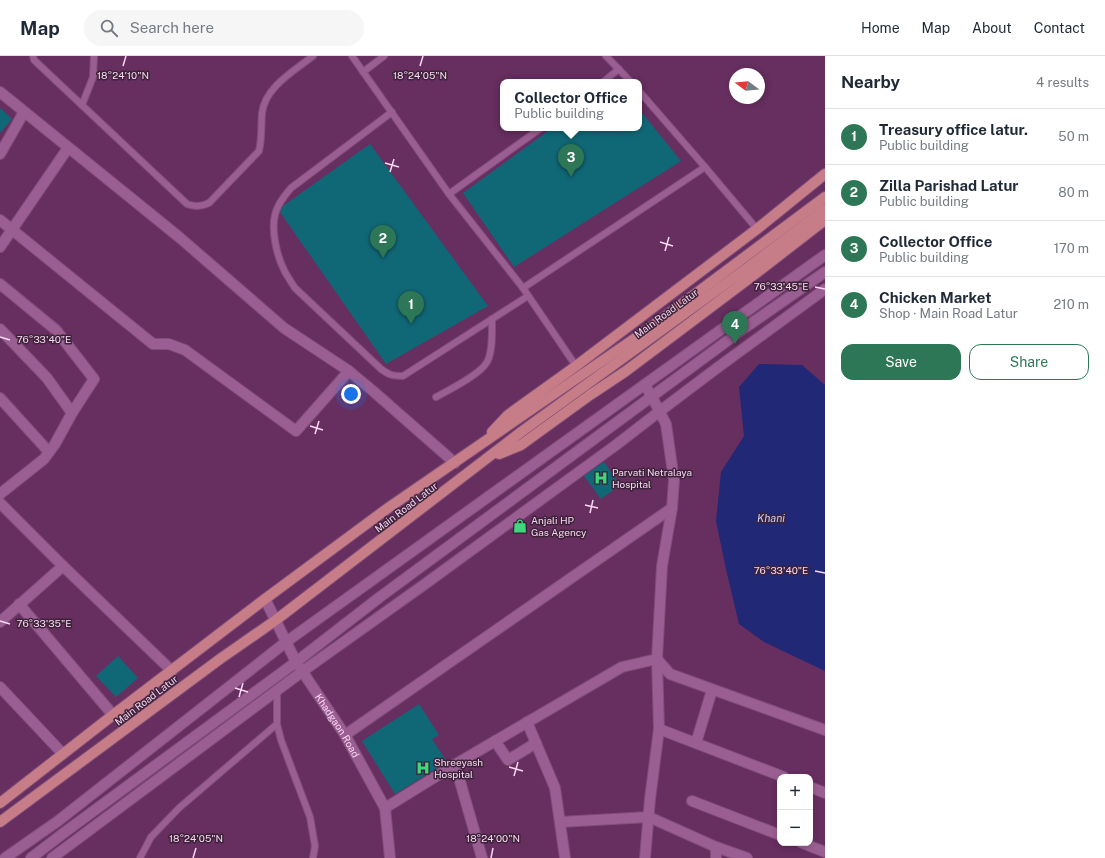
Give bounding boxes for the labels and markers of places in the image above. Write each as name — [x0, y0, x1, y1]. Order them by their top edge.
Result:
pin: 3 — [558, 144, 584, 177]
pin: 2 — [370, 225, 396, 258]
pin: 1 — [398, 291, 424, 324]
pin: 4 — [722, 311, 748, 344]
place label: Parvati Netralaya Hospital — [612, 466, 692, 490]
hospital icon: Parvati Netralaya Hospital — [593, 470, 609, 486]
place label: Anjali HP Gas Agency — [531, 514, 587, 538]
shop icon: Anjali HP Gas Agency — [512, 518, 528, 534]
place label: Shreeyash Hospital — [434, 756, 483, 780]
hospital icon: Shreeyash Hospital — [415, 760, 431, 776]

